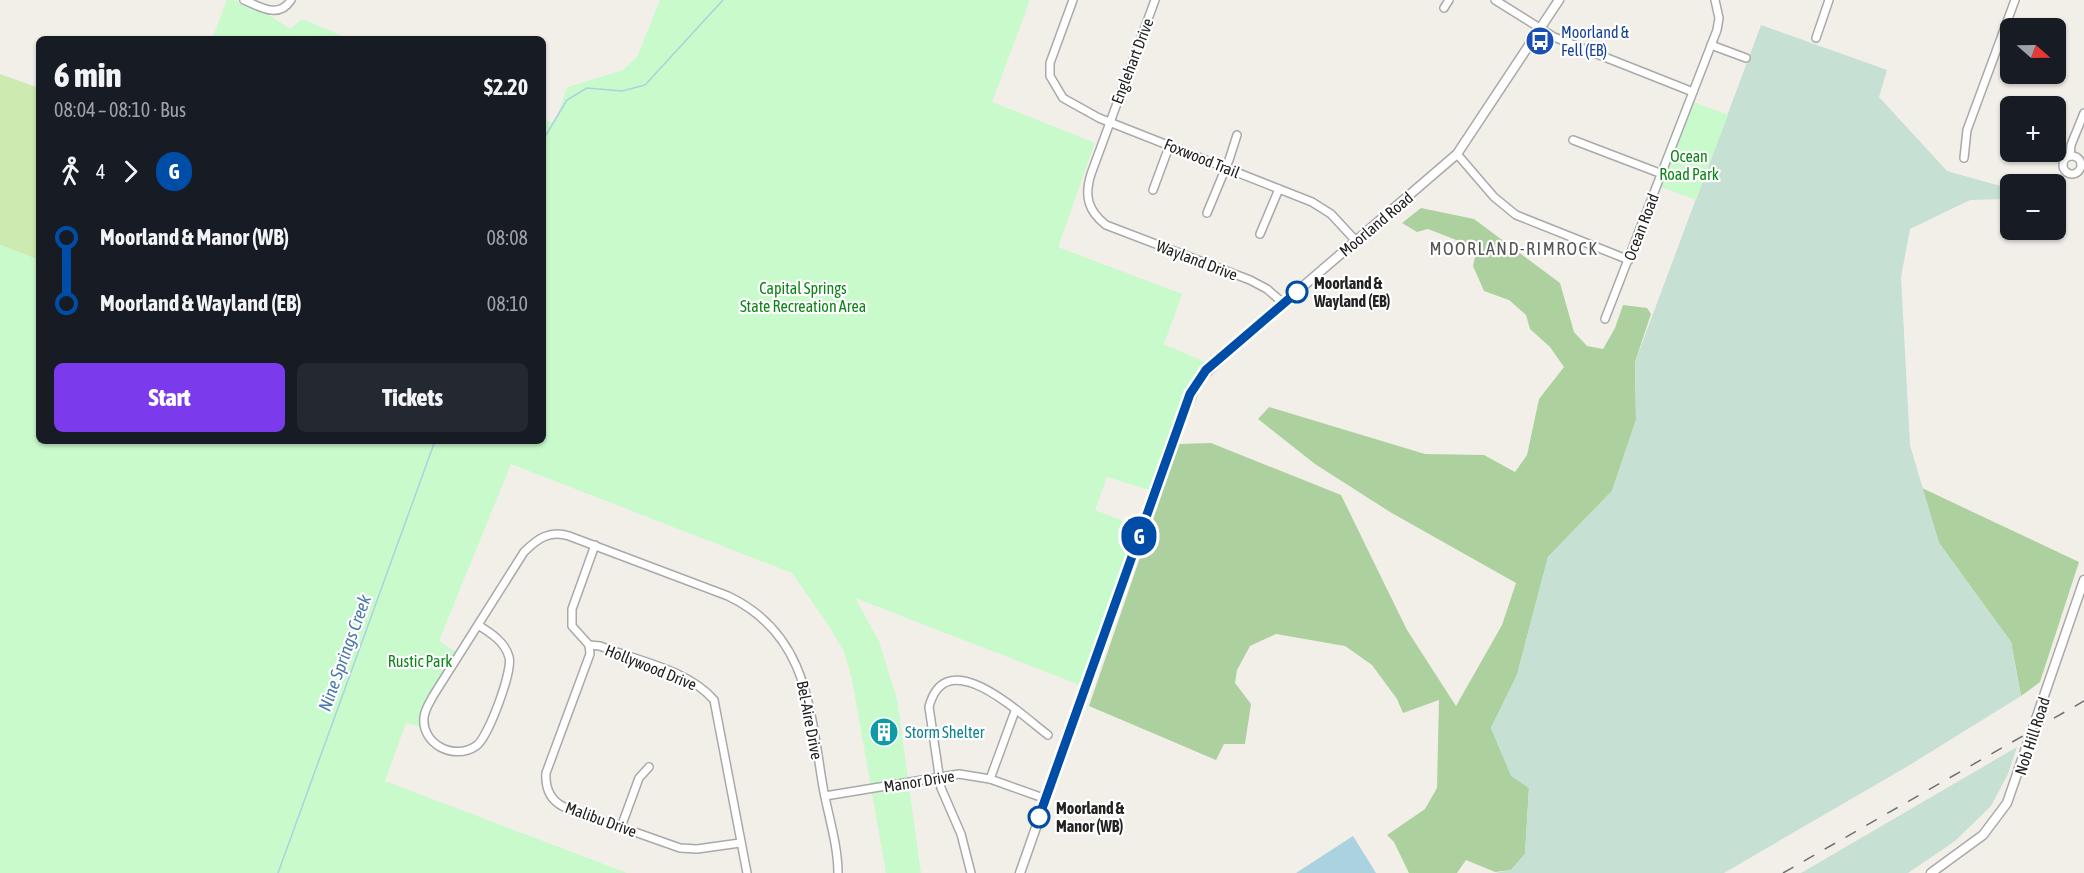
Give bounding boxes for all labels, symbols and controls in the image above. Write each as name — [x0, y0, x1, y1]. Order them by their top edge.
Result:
street label: Englehart Drive — [1107, 16, 1158, 107]
north arrow — [2000, 18, 2066, 84]
map controls — [2000, 18, 2066, 240]
place label: Moorland & Fell (EB) — [1561, 23, 1630, 60]
bus stop icon: Moorland & Fell (EB) — [1524, 25, 1556, 57]
text: 6 min — [54, 56, 121, 94]
text: $2.20 — [484, 74, 528, 100]
button: + — [2000, 96, 2066, 162]
text: 08:04 – 08:10 · Bus — [54, 98, 186, 121]
street label: Foxwood Trail — [1162, 135, 1243, 182]
park label: Ocean Road Park — [1659, 147, 1719, 183]
icon: walk — [54, 155, 87, 188]
icon: forward — [114, 155, 147, 188]
text: G — [168, 159, 180, 183]
text: 4 — [96, 160, 105, 183]
button: − — [2000, 174, 2066, 240]
street label: Moorland Road — [1336, 188, 1416, 260]
street label: Ocean Road — [1620, 191, 1662, 263]
text: Moorland & Manor (WB) — [100, 224, 289, 250]
text: 08:08 — [486, 226, 528, 249]
street label: Wayland Drive — [1154, 236, 1240, 285]
district label: MOORLAND-RIMROCK — [1430, 238, 1598, 259]
place label: Moorland & Wayland (EB) — [1313, 274, 1391, 310]
park label: Capital Springs State Recreation Area — [740, 279, 866, 315]
marker: Moorland & Wayland (EB) — [1286, 281, 1308, 303]
text: Moorland & Wayland (EB) — [100, 290, 302, 316]
text: 08:10 — [487, 292, 528, 315]
button: Start — [54, 363, 285, 432]
button: Tickets — [297, 363, 528, 432]
line badge: G — [1120, 516, 1158, 556]
text: G — [1133, 524, 1145, 548]
water label: Nine Springs Creek — [314, 591, 376, 714]
street label: Hollywood Drive — [602, 640, 699, 694]
park label: Rustic Park — [388, 652, 452, 670]
street label: Bel-Aire Drive — [794, 679, 826, 761]
street label: Nob Hill Road — [2011, 695, 2053, 777]
building icon: Storm Shelter — [868, 716, 900, 748]
place label: Storm Shelter — [905, 723, 985, 741]
street label: Manor Drive — [882, 767, 956, 795]
street label: Malibu Drive — [563, 798, 639, 840]
place label: Moorland & Manor (WB) — [1056, 799, 1125, 835]
marker: Moorland & Manor (WB) — [1028, 806, 1050, 828]

